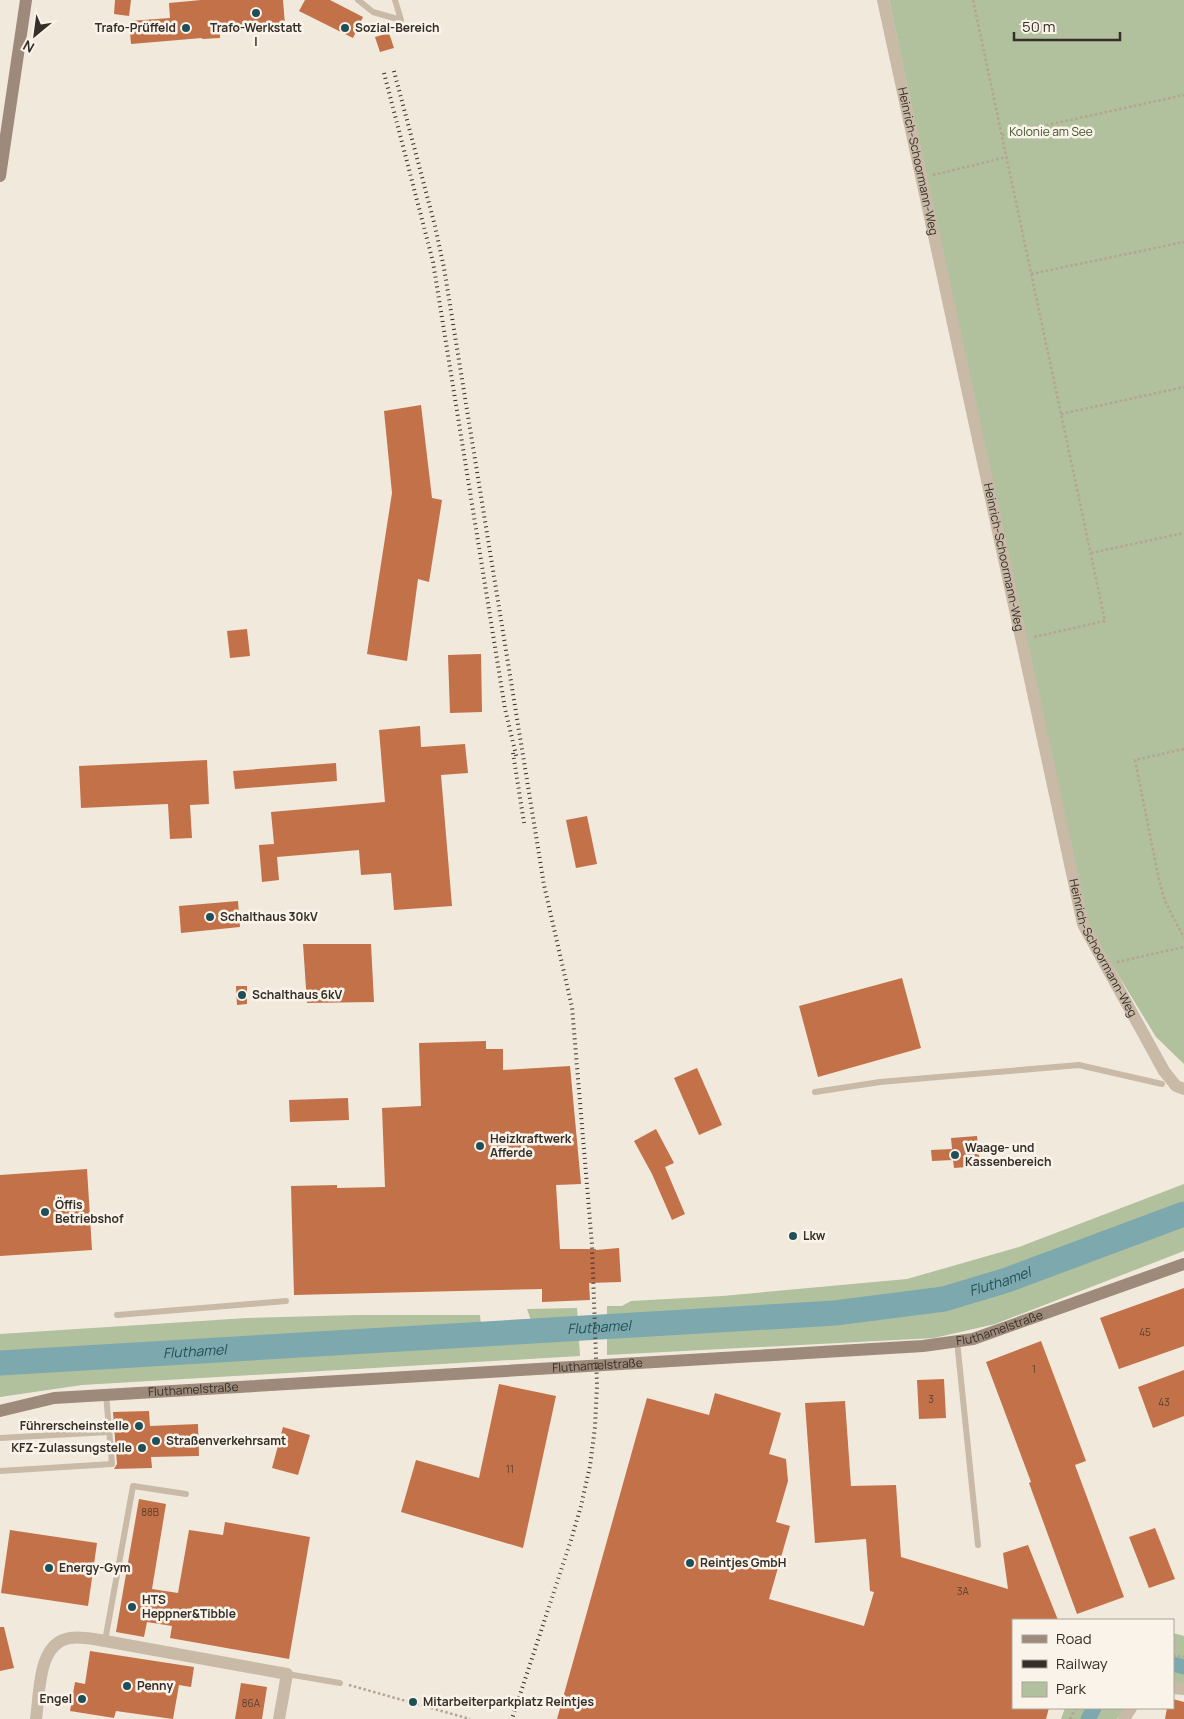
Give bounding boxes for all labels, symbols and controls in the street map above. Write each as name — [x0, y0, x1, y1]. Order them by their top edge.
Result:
marker: Trafo-Werkstatt I — [250, 7, 262, 19]
north arrow — [10, 10, 60, 60]
scale bar — [1014, 10, 1120, 42]
text: 50 m — [1022, 16, 1056, 37]
place label: Trafo-Prüffeld — [95, 19, 176, 36]
place label: Trafo-Werkstatt I — [210, 19, 302, 50]
place label: Sozial-Bereich — [355, 19, 440, 36]
marker: Trafo-Prüffeld — [180, 22, 192, 34]
marker: Sozial-Bereich — [339, 22, 351, 34]
text: N — [19, 36, 37, 58]
street label: Heinrich-Schoormann-Weg — [894, 85, 943, 237]
park label: Kolonie am See — [1009, 123, 1093, 140]
street label: Heinrich-Schoormann-Weg — [980, 481, 1028, 633]
street label: Heinrich-Schoormann-Weg — [1065, 877, 1142, 1020]
place label: Schalthaus 30kV — [220, 908, 318, 925]
marker: Schalthaus 30kV — [204, 911, 216, 923]
place label: Schalthaus 6kV — [252, 986, 343, 1003]
marker: Schalthaus 6kV — [236, 989, 248, 1001]
place label: Heizkraftwerk Afferde — [490, 1130, 572, 1161]
place label: Waage- und Kassenbereich — [965, 1139, 1052, 1170]
marker: Heizkraftwerk Afferde — [474, 1140, 486, 1152]
marker: Waage- und Kassenbereich — [949, 1149, 961, 1161]
place label: Öffis Betriebshof — [55, 1196, 124, 1227]
marker: Öffis Betriebshof — [39, 1206, 51, 1218]
place label: Lkw — [803, 1227, 826, 1244]
marker: Lkw — [787, 1230, 799, 1242]
water label: Fluthamel — [967, 1261, 1035, 1300]
street label: Fluthamelstraße — [955, 1306, 1045, 1349]
water label: Fluthamel — [567, 1315, 633, 1338]
house number: 45 — [1139, 1325, 1151, 1339]
water label: Fluthamel — [162, 1339, 229, 1362]
street label: Fluthamelstraße — [552, 1354, 643, 1376]
house number: 1 — [1032, 1362, 1036, 1376]
street label: Fluthamelstraße — [147, 1378, 239, 1400]
house number: 3 — [928, 1392, 934, 1406]
house number: 43 — [1158, 1395, 1170, 1409]
place label: Führerscheinstelle — [20, 1417, 129, 1434]
marker: Führerscheinstelle — [133, 1420, 145, 1432]
place label: Straßenverkehrsamt — [166, 1432, 286, 1449]
marker: Straßenverkehrsamt — [150, 1435, 162, 1447]
place label: KFZ-Zulassungstelle — [11, 1439, 132, 1456]
marker: KFZ-Zulassungstelle — [136, 1442, 148, 1454]
house number: 11 — [506, 1462, 514, 1476]
house number: 88B — [141, 1505, 159, 1519]
place label: Reintjes GmbH — [700, 1554, 786, 1571]
marker: Reintjes GmbH — [684, 1557, 696, 1569]
place label: Energy-Gym — [59, 1559, 131, 1576]
marker: Energy-Gym — [43, 1562, 55, 1574]
house number: 3A — [957, 1584, 970, 1598]
place label: HTS Heppner&Tibble — [142, 1591, 236, 1622]
marker: HTS Heppner&Tibble — [126, 1601, 138, 1613]
legend — [1012, 1619, 1174, 1709]
text: Road — [1056, 1628, 1092, 1649]
text: Railway — [1056, 1653, 1108, 1674]
place label: Penny — [137, 1677, 173, 1694]
text: Park — [1056, 1678, 1086, 1699]
marker: Penny — [121, 1680, 133, 1692]
place label: Engel — [39, 1690, 72, 1707]
marker: Engel — [76, 1693, 88, 1705]
place label: Mitarbeiterparkplatz Reintjes — [423, 1693, 594, 1710]
house number: 86A — [242, 1696, 261, 1710]
marker: Mitarbeiterparkplatz Reintjes — [407, 1696, 419, 1708]

